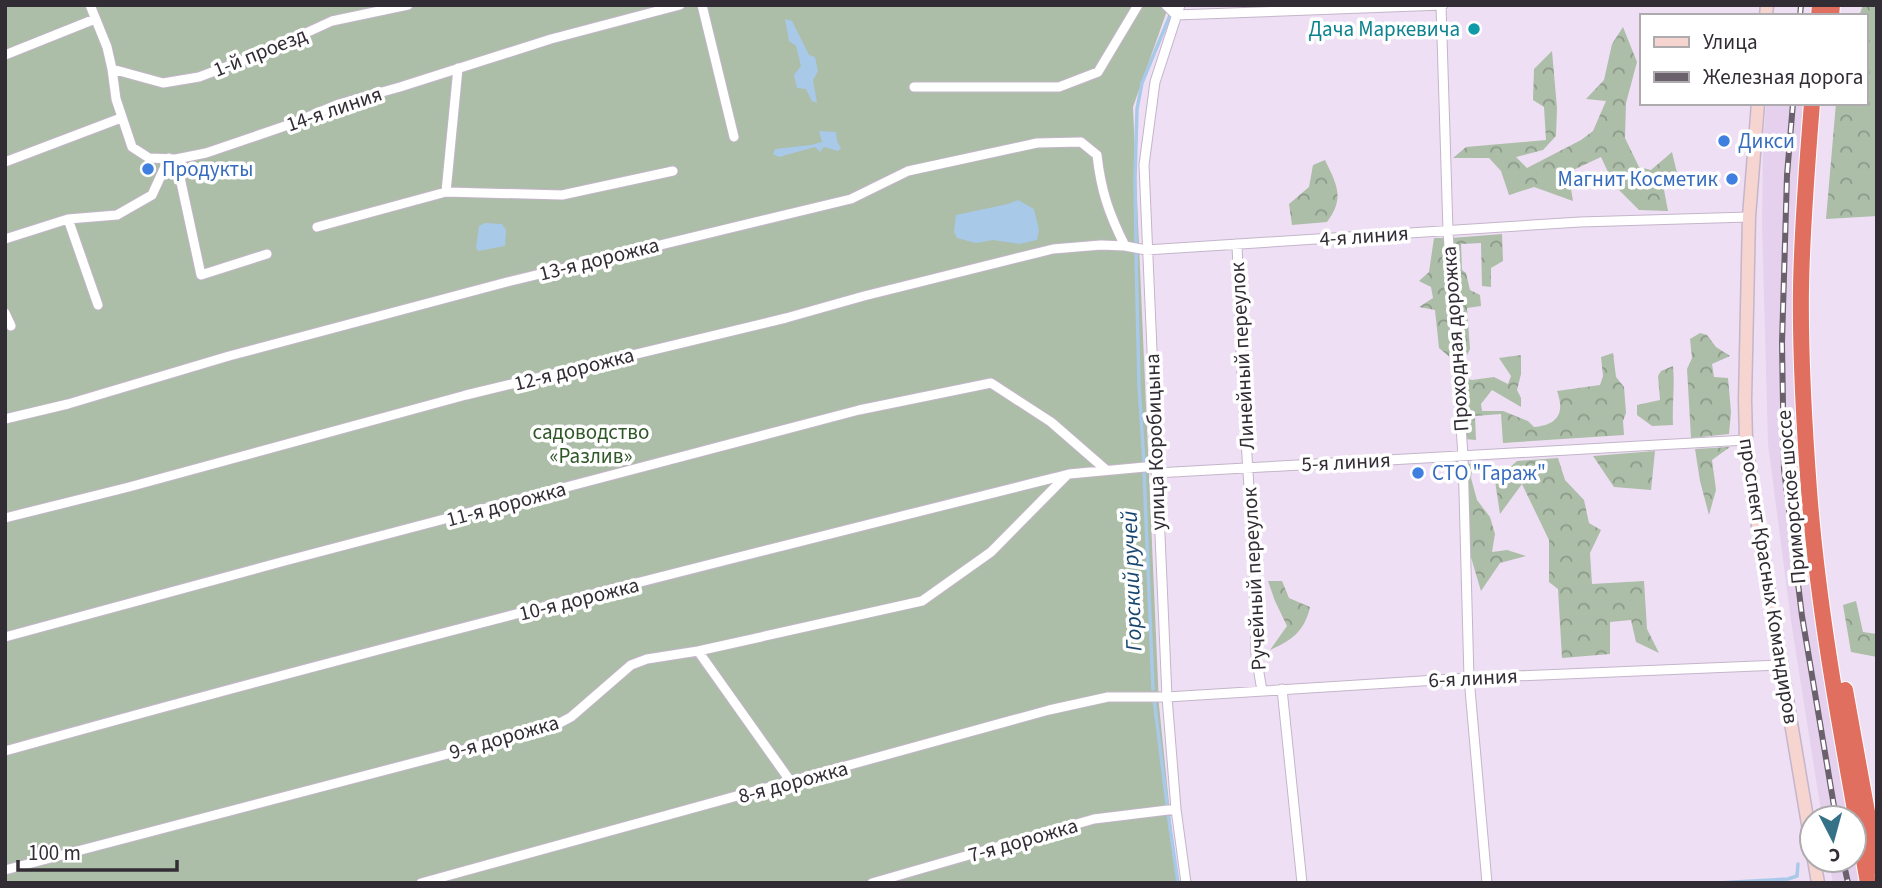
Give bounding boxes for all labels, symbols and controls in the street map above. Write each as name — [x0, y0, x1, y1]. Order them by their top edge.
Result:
place label: Дача Маркевича — [1309, 14, 1460, 44]
legend — [1640, 14, 1868, 105]
street label: 1-й проезд — [209, 20, 311, 84]
marker: Дача Маркевича — [1466, 21, 1482, 37]
text: Улица — [1703, 27, 1758, 57]
text: Железная дорога — [1703, 62, 1863, 92]
street label: 14-я линия — [282, 79, 386, 139]
place label: Дикси — [1738, 126, 1795, 156]
marker: Дикси — [1716, 133, 1732, 149]
place label: Продукты — [162, 154, 253, 184]
marker: Продукты — [140, 161, 156, 177]
place label: Магнит Косметик — [1558, 164, 1719, 194]
marker: Магнит Косметик — [1724, 171, 1740, 187]
street label: 4-я линия — [1318, 218, 1410, 254]
street label: 13-я дорожка — [536, 230, 662, 288]
street label: Проходная дорожка — [1434, 245, 1476, 433]
street label: Линейный переулок — [1222, 261, 1262, 451]
street label: 12-я дорожка — [511, 340, 637, 398]
street label: улица Коробицына — [1137, 353, 1173, 531]
street label: Приморское шоссе — [1768, 409, 1814, 585]
park label: садоводство «Разлив» — [533, 417, 649, 471]
street label: проспект Красных Командиров — [1732, 436, 1806, 726]
street label: 5-я линия — [1301, 445, 1391, 479]
place label: СТО "Гараж" — [1432, 458, 1546, 488]
marker: СТО "Гараж" — [1410, 465, 1426, 481]
street label: 11-я дорожка — [443, 474, 569, 534]
street label: Ручейный переулок — [1234, 486, 1274, 671]
water label: Горский ручей — [1113, 510, 1150, 652]
street label: 10-я дорожка — [516, 570, 642, 628]
street label: 6-я линия — [1428, 661, 1518, 695]
street label: 9-я дорожка — [446, 707, 562, 767]
street label: 8-я дорожка — [735, 753, 851, 811]
north arrow — [1798, 804, 1868, 874]
street label: 7-я дорожка — [965, 810, 1081, 870]
scale bar — [18, 828, 177, 872]
text: 100 m — [28, 838, 81, 868]
text: С — [1828, 840, 1842, 868]

